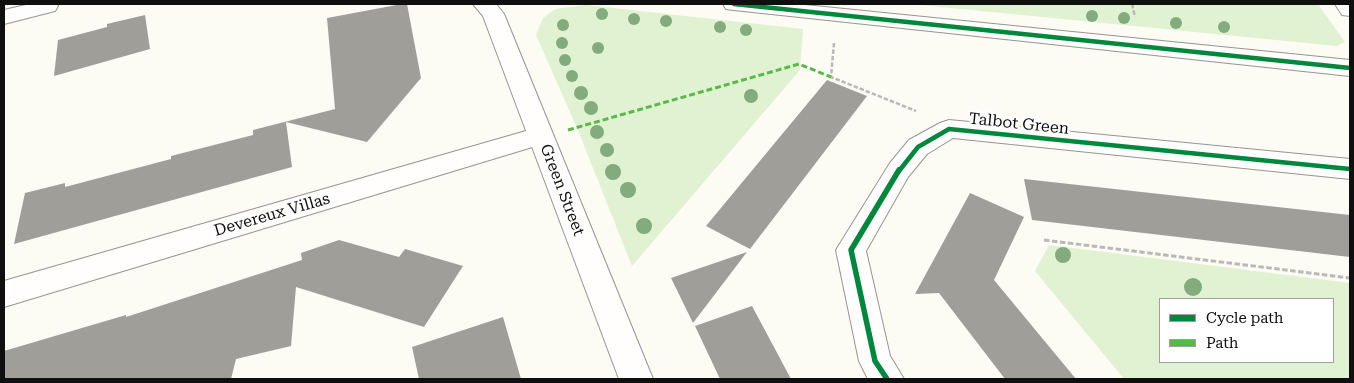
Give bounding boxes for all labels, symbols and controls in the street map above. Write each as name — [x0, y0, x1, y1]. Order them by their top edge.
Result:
street label: Talbot Green — [968, 109, 1070, 139]
street label: Green Street — [536, 141, 588, 239]
street label: Devereux Villas — [212, 189, 332, 241]
legend — [1159, 298, 1334, 363]
text: Cycle path — [1206, 309, 1283, 327]
text: Path — [1206, 334, 1239, 352]

